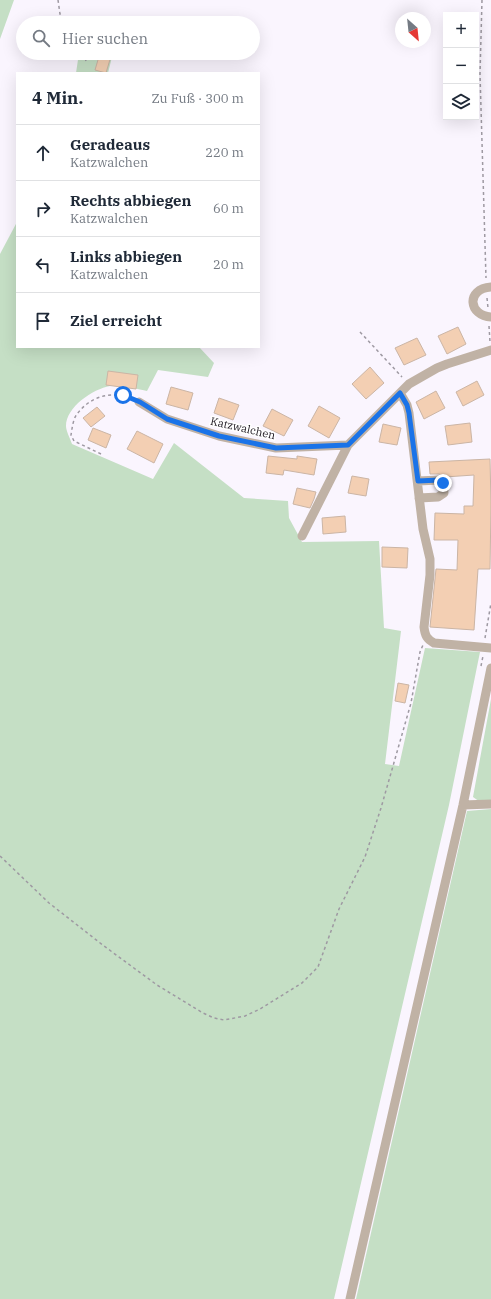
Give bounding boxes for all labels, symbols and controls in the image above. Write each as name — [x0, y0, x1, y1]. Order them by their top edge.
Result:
north arrow — [395, 12, 431, 48]
map controls — [443, 12, 479, 120]
button: + — [443, 12, 479, 48]
search box — [16, 16, 260, 60]
icon: search — [30, 27, 52, 49]
text: Hier suchen — [62, 29, 148, 48]
button: − — [443, 48, 479, 84]
button: layers — [443, 84, 479, 120]
text: 4 Min. — [32, 87, 83, 109]
text: Zu Fuß · 300 m — [151, 90, 244, 107]
text: Geradeaus — [70, 135, 150, 154]
icon: ahead — [32, 142, 54, 164]
text: 220 m — [205, 144, 244, 161]
text: Katzwalchen — [70, 154, 148, 171]
text: Rechts abbiegen — [70, 191, 191, 210]
icon: right — [32, 198, 54, 220]
text: 60 m — [213, 200, 244, 217]
text: Katzwalchen — [70, 210, 148, 227]
text: Links abbiegen — [70, 247, 182, 266]
icon: left — [32, 254, 54, 276]
text: 20 m — [213, 256, 244, 273]
text: Katzwalchen — [70, 266, 148, 283]
icon: arrive — [32, 310, 54, 332]
text: Ziel erreicht — [70, 311, 162, 330]
route start — [114, 386, 132, 404]
street label: Katzwalchen — [209, 414, 277, 442]
route end — [434, 474, 452, 492]

